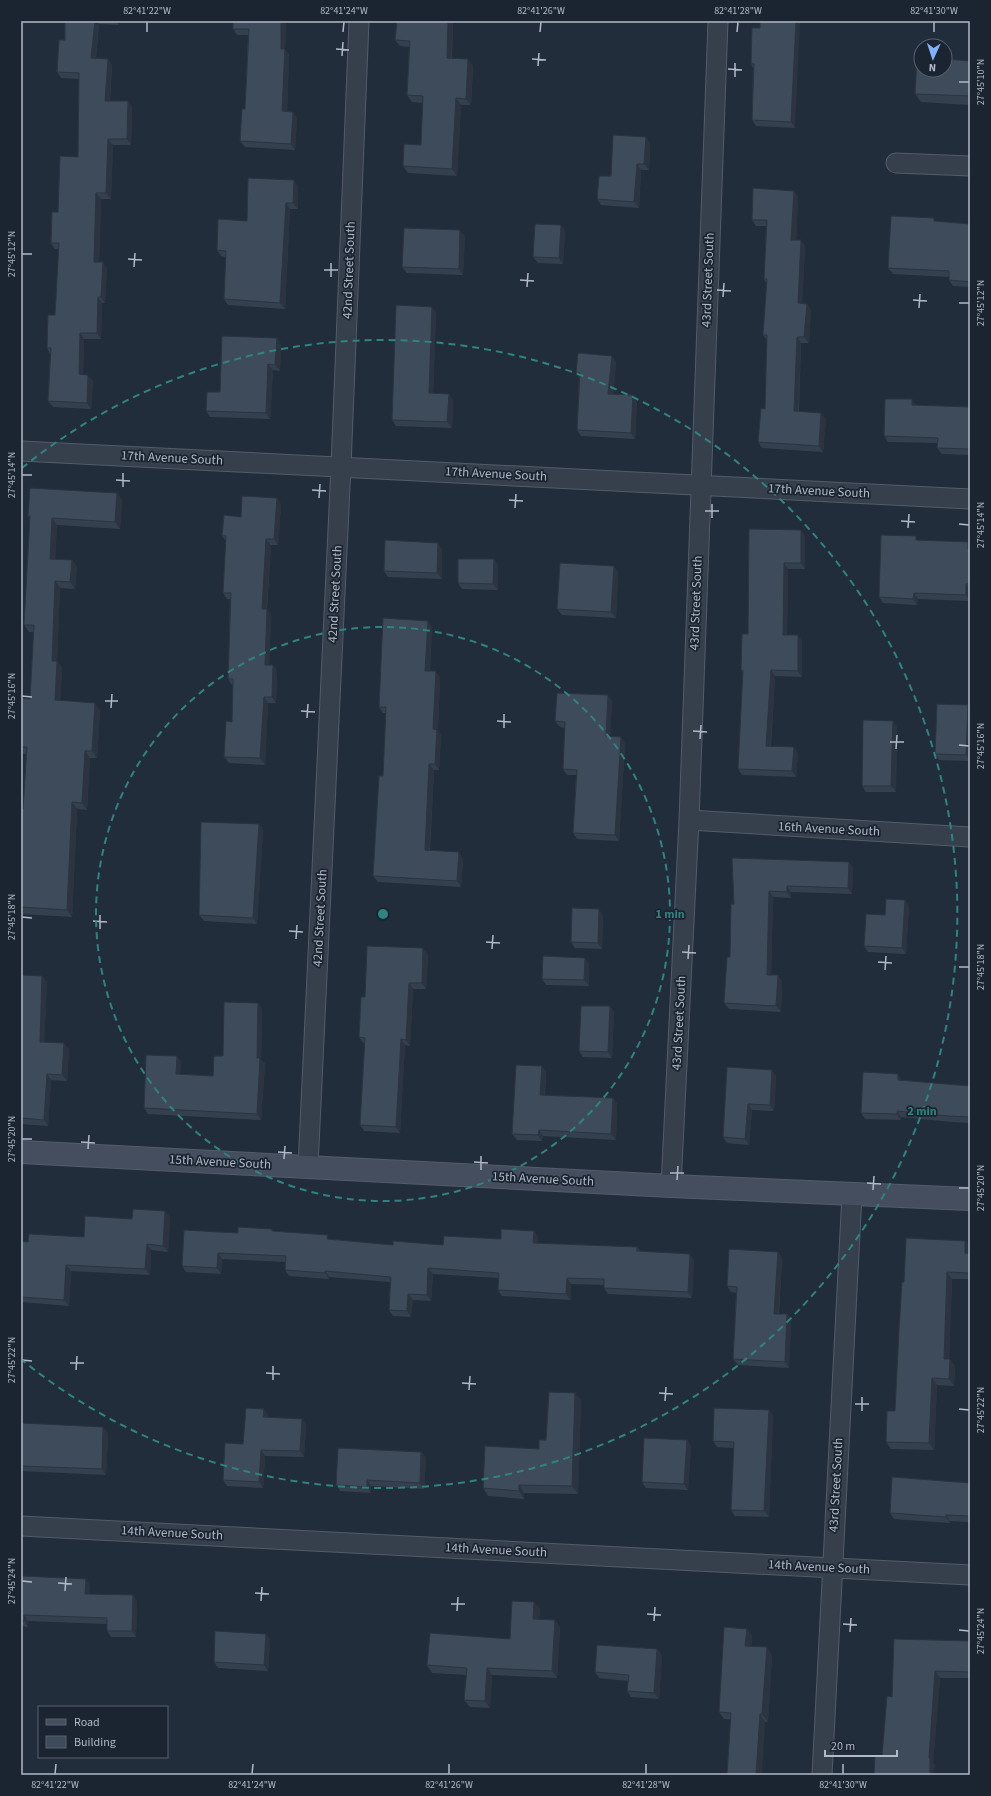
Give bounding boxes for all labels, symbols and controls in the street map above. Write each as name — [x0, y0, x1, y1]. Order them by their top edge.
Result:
text: 82°41'22"W — [123, 4, 171, 18]
text: 82°41'24"W — [320, 4, 368, 18]
text: 82°41'26"W — [517, 4, 565, 18]
text: 82°41'28"W — [714, 4, 762, 18]
text: 82°41'30"W — [910, 4, 958, 18]
north arrow — [913, 38, 953, 78]
text: 27°45'10"N — [974, 59, 988, 105]
text: N — [928, 60, 937, 75]
street label: 42nd Street South — [338, 221, 360, 319]
text: 27°45'12"N — [5, 231, 19, 277]
street label: 43rd Street South — [697, 232, 719, 328]
text: 27°45'12"N — [974, 280, 988, 326]
street label: 17th Avenue South — [121, 446, 223, 470]
text: 27°45'14"N — [5, 452, 19, 498]
street label: 17th Avenue South — [445, 462, 547, 486]
street label: 17th Avenue South — [768, 479, 870, 503]
text: 27°45'14"N — [974, 502, 988, 548]
street label: 42nd Street South — [323, 545, 347, 643]
street label: 43rd Street South — [685, 555, 707, 651]
text: 27°45'16"N — [5, 673, 19, 719]
text: 27°45'16"N — [974, 723, 988, 769]
street label: 16th Avenue South — [778, 817, 880, 841]
street label: 42nd Street South — [308, 869, 332, 967]
text: 27°45'18"N — [5, 894, 19, 940]
text: 1 min — [655, 906, 685, 923]
centre of rings — [376, 907, 390, 921]
text: 27°45'18"N — [974, 944, 988, 990]
street label: 43rd Street South — [668, 975, 690, 1071]
text: 2 min — [907, 1103, 937, 1120]
text: 27°45'20"N — [5, 1116, 19, 1162]
street label: 15th Avenue South — [169, 1150, 271, 1174]
text: 27°45'20"N — [974, 1165, 988, 1211]
street label: 15th Avenue South — [492, 1167, 594, 1191]
text: 27°45'22"N — [5, 1337, 19, 1383]
text: 27°45'22"N — [974, 1387, 988, 1433]
street label: 43rd Street South — [825, 1437, 847, 1533]
street label: 14th Avenue South — [121, 1521, 223, 1545]
street label: 14th Avenue South — [445, 1538, 547, 1562]
street label: 14th Avenue South — [768, 1555, 870, 1579]
text: 27°45'24"N — [5, 1558, 19, 1604]
text: 27°45'24"N — [974, 1608, 988, 1654]
legend — [38, 1706, 168, 1758]
text: Road — [74, 1714, 100, 1731]
scale bar — [825, 1732, 897, 1758]
text: Building — [74, 1734, 116, 1751]
text: 20 m — [831, 1738, 855, 1755]
text: 82°41'22"W — [31, 1778, 79, 1792]
text: 82°41'24"W — [228, 1778, 276, 1792]
text: 82°41'26"W — [425, 1778, 473, 1792]
text: 82°41'28"W — [622, 1778, 670, 1792]
text: 82°41'30"W — [819, 1778, 867, 1792]

